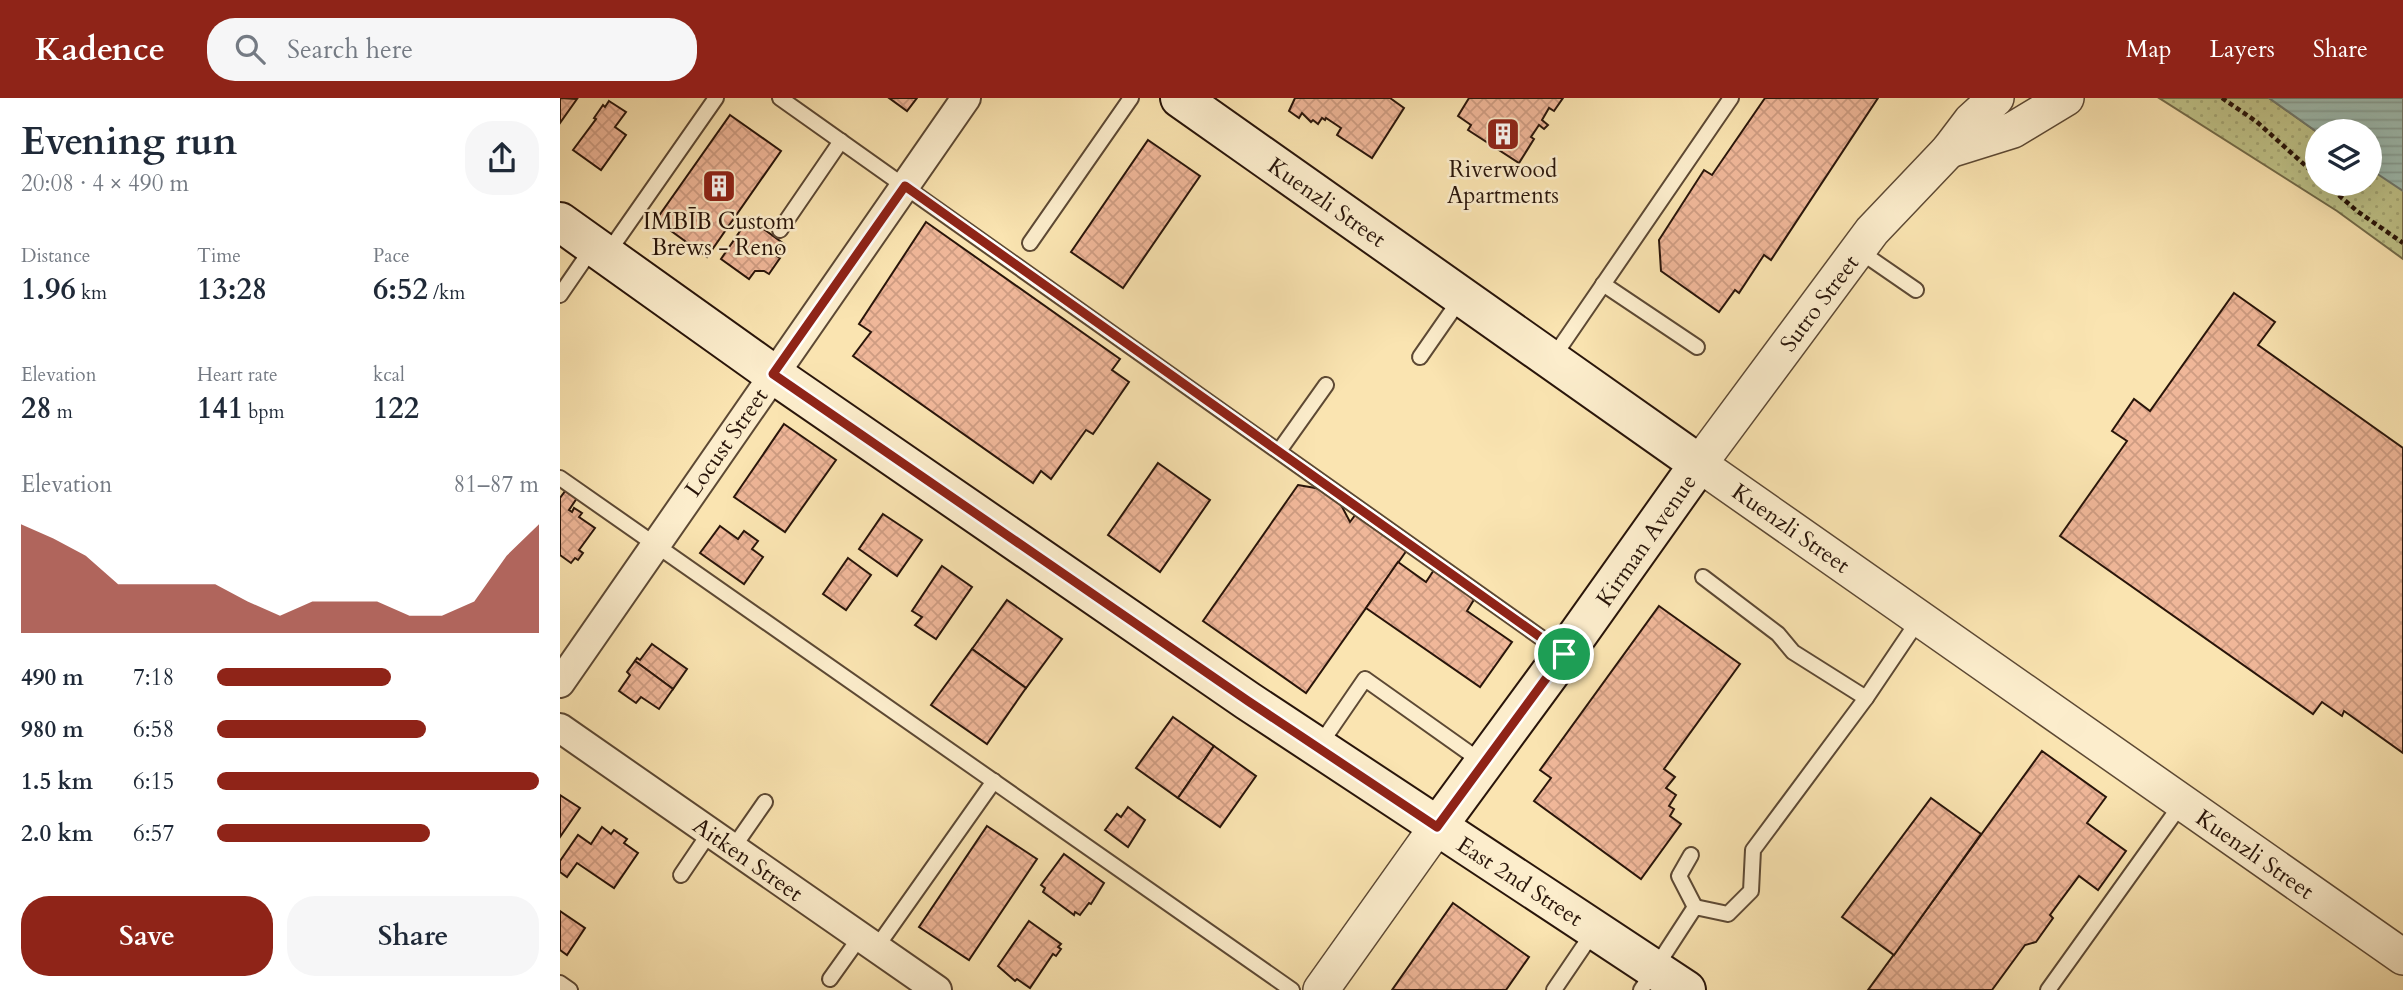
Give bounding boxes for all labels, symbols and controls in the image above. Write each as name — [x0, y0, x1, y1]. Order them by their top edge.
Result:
search box — [207, 18, 697, 81]
text: Kadence — [35, 27, 165, 72]
icon: search — [231, 30, 269, 68]
text: Search here — [287, 32, 413, 67]
text: Map — [2126, 33, 2172, 66]
text: Layers — [2210, 33, 2275, 66]
text: Share — [2313, 33, 2368, 66]
building icon: Riverwood Apartments — [1484, 115, 1522, 153]
text: Evening run — [21, 116, 237, 168]
map controls — [2305, 119, 2382, 196]
button: layers — [2305, 119, 2382, 196]
button: share — [465, 121, 539, 195]
street label: Kuenzli Street — [1262, 150, 1392, 255]
place label: Riverwood Apartments — [1447, 154, 1559, 211]
building icon: IMBĪB Custom Brews - Reno — [700, 167, 738, 205]
text: 20:08 · 4 × 490 m — [21, 168, 189, 199]
place label: IMBĪB Custom Brews - Reno — [643, 206, 795, 263]
text: Distance — [21, 243, 90, 269]
text: Time — [197, 243, 241, 269]
text: Pace — [373, 243, 410, 269]
street label: Sutro Street — [1773, 249, 1866, 358]
text: 1.96 — [21, 269, 76, 310]
text: 13:28 — [197, 269, 267, 310]
text: 6:52 — [373, 269, 428, 310]
text: km — [76, 280, 107, 306]
text: /km — [428, 280, 465, 306]
text: Elevation — [21, 362, 96, 388]
text: Heart rate — [197, 362, 278, 388]
text: kcal — [373, 362, 405, 388]
street label: Locust Street — [678, 382, 775, 503]
text: 28 — [21, 388, 52, 429]
text: 141 — [197, 388, 243, 429]
text: 122 — [373, 388, 419, 429]
text: m — [52, 399, 73, 425]
text: bpm — [243, 399, 285, 425]
street label: Kirman Avenue — [1589, 468, 1704, 613]
text: Elevation — [21, 469, 112, 500]
text: 81–87 m — [454, 469, 539, 500]
street label: Kuenzli Street — [1726, 476, 1856, 581]
pin — [1534, 624, 1594, 684]
icon: arrive — [1545, 635, 1583, 673]
text: 490 m — [21, 662, 84, 693]
text: 7:18 — [133, 662, 174, 693]
text: 980 m — [21, 714, 84, 745]
text: 6:58 — [133, 714, 174, 745]
text: 1.5 km — [21, 766, 93, 797]
text: 6:15 — [133, 766, 174, 797]
street label: Kuenzli Street — [2190, 802, 2320, 907]
street label: Aitken Street — [687, 810, 809, 909]
text: 2.0 km — [21, 818, 93, 849]
text: 6:57 — [133, 818, 174, 849]
street label: East 2nd Street — [1451, 829, 1589, 934]
button: Save — [21, 896, 273, 976]
button: Share — [287, 896, 539, 976]

